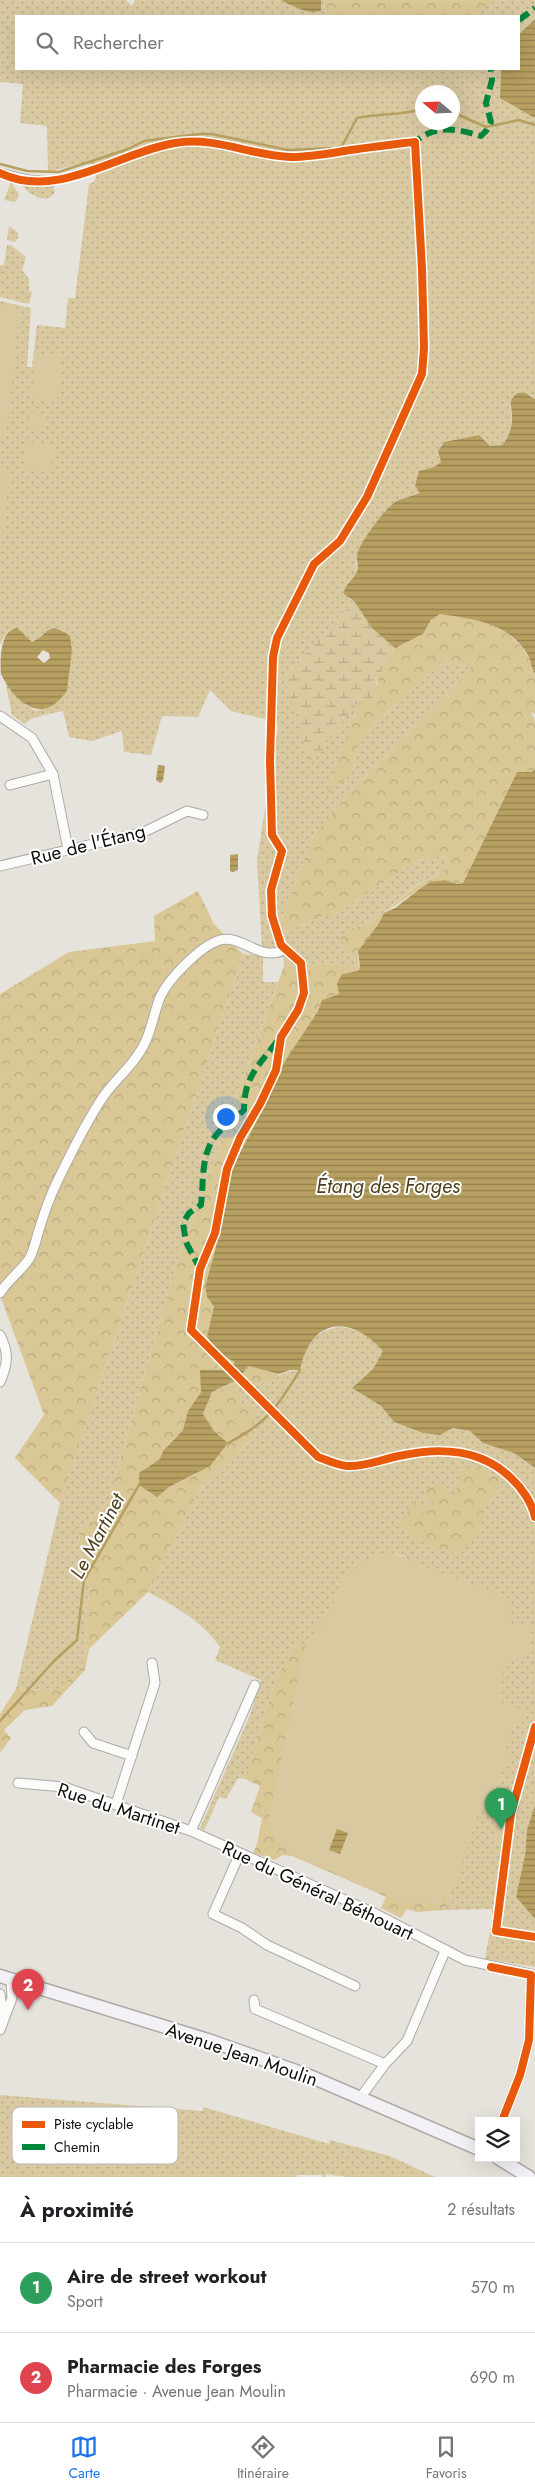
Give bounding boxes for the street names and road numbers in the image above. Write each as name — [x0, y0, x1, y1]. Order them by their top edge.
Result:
street label: Rue de l'Étang — [28, 817, 148, 872]
street label: Rue du Martinet — [54, 1776, 184, 1841]
street label: Rue du Général Béthouart — [218, 1834, 418, 1947]
street label: Avenue Jean Moulin — [162, 2016, 321, 2093]

